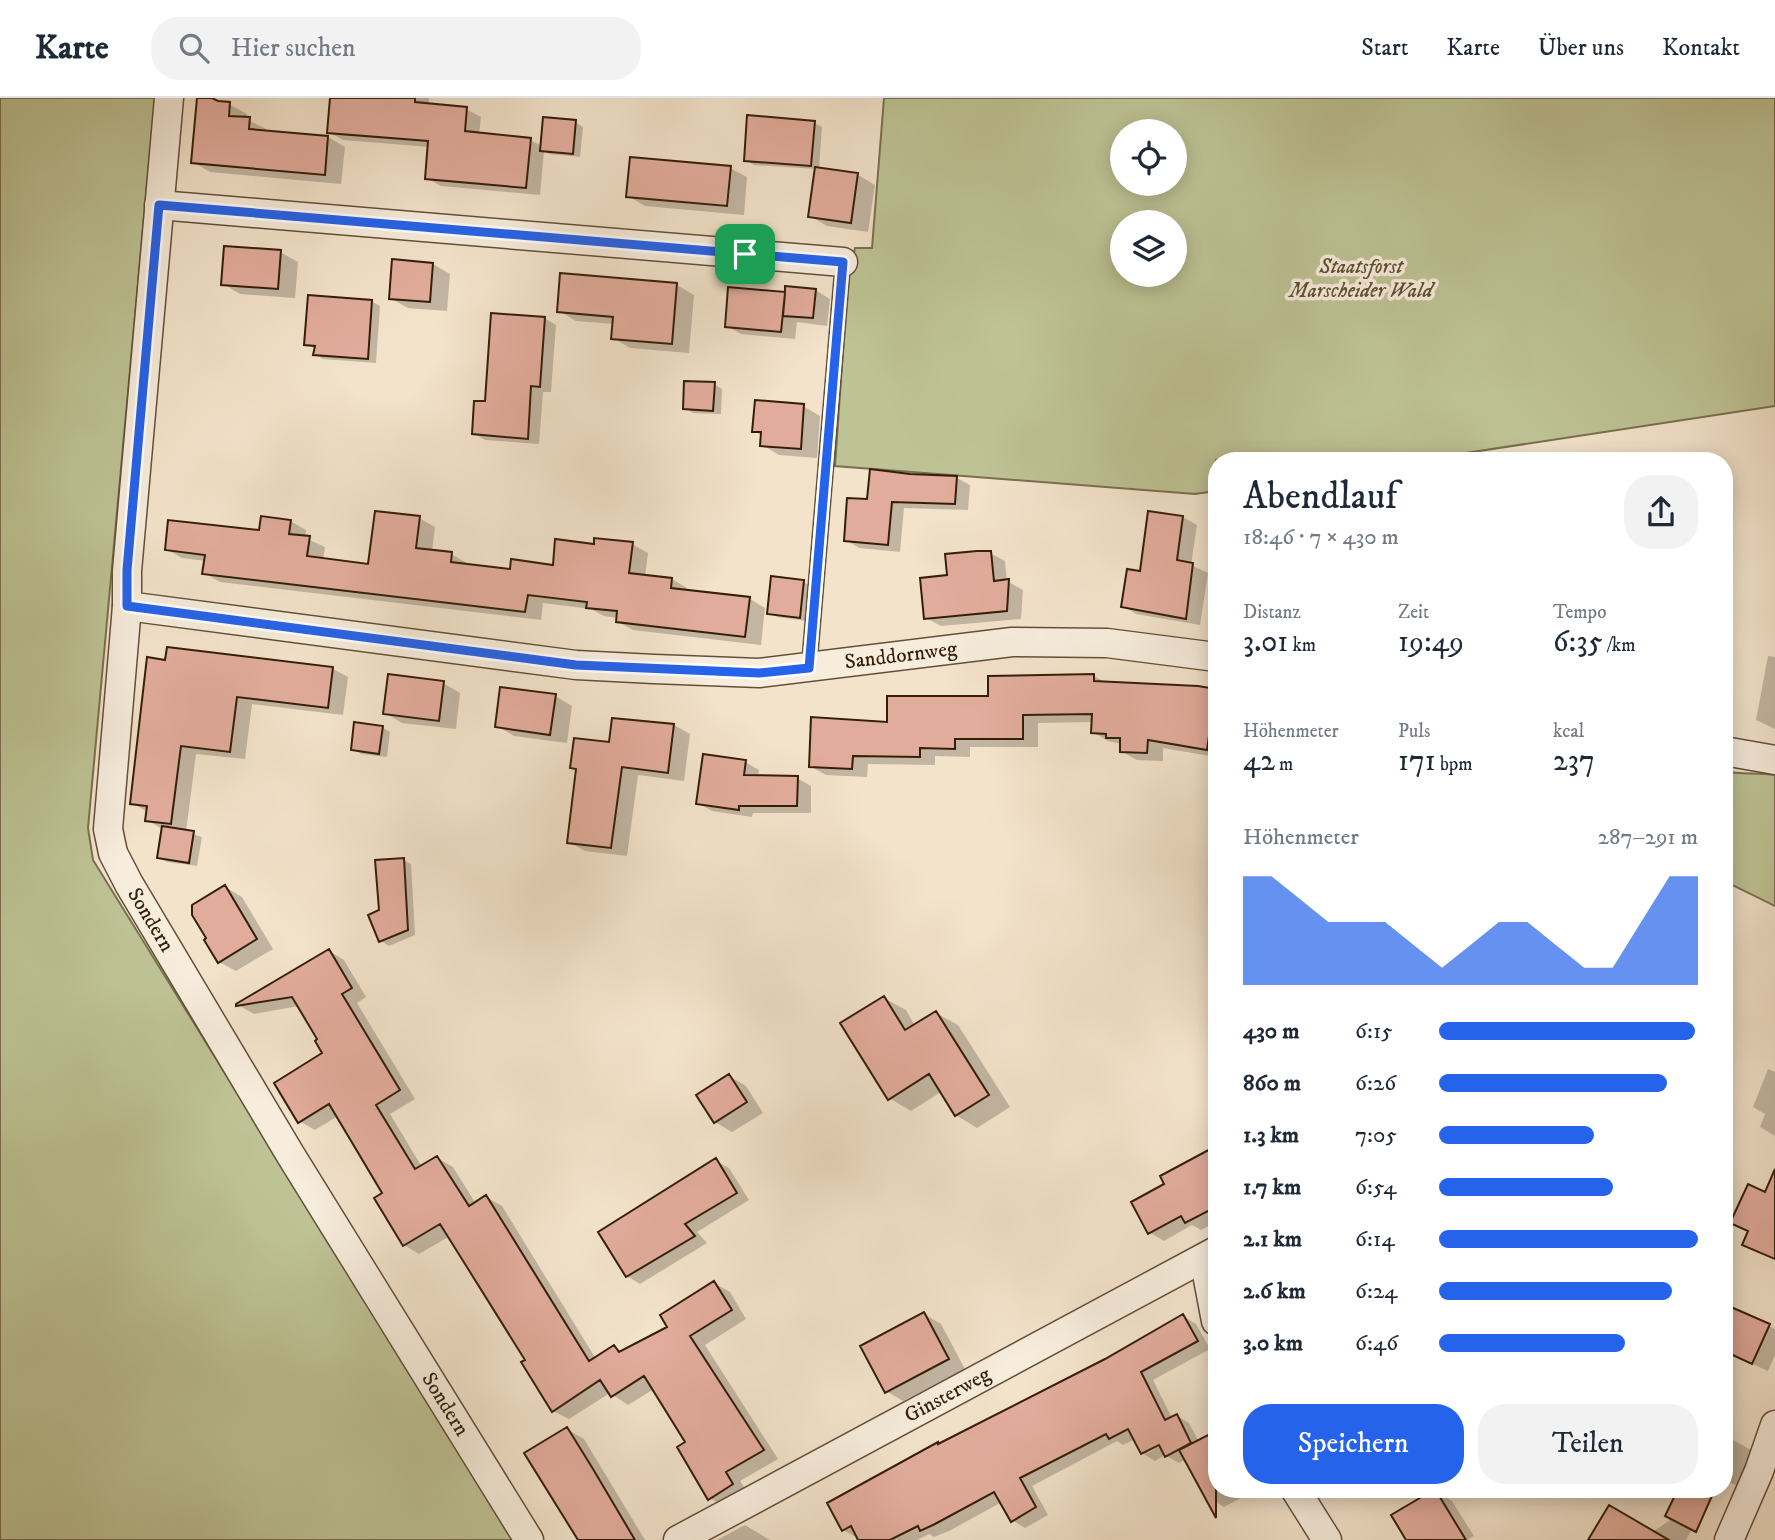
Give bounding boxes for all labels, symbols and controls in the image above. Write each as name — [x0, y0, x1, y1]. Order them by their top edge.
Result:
search box — [151, 17, 641, 80]
text: Karte — [35, 28, 109, 69]
icon: search — [175, 29, 213, 67]
text: Hier suchen — [231, 32, 356, 65]
text: Start — [1361, 33, 1408, 63]
text: Karte — [1446, 33, 1500, 63]
text: Über uns — [1538, 33, 1624, 63]
text: Kontakt — [1662, 33, 1740, 63]
map controls — [1110, 119, 1187, 287]
button: locate — [1110, 119, 1187, 196]
button: layers — [1110, 210, 1187, 287]
pin — [715, 224, 775, 284]
icon: arrive — [726, 235, 764, 273]
park label: Staatsforst Marscheider Wald — [1287, 254, 1436, 304]
text: Abendlauf — [1243, 473, 1397, 521]
button: share — [1624, 475, 1698, 549]
text: 18:46 · 7 × 430 m — [1243, 523, 1399, 552]
text: Distanz — [1243, 601, 1301, 624]
text: Zeit — [1398, 601, 1429, 624]
text: Tempo — [1553, 601, 1606, 624]
text: 3.01 — [1243, 624, 1288, 661]
text: 19:49 — [1398, 624, 1464, 661]
text: 6:35 — [1553, 624, 1603, 661]
text: km — [1288, 634, 1316, 657]
text: /km — [1603, 634, 1635, 657]
street label: Sanddornweg — [843, 636, 959, 675]
text: Höhenmeter — [1243, 720, 1339, 743]
text: Puls — [1398, 720, 1430, 743]
text: kcal — [1553, 720, 1584, 743]
text: 42 — [1243, 743, 1275, 780]
text: 171 — [1398, 743, 1436, 780]
text: 237 — [1553, 743, 1595, 780]
text: m — [1275, 753, 1293, 776]
text: bpm — [1436, 753, 1473, 776]
text: Höhenmeter — [1243, 823, 1359, 852]
text: 287–291 m — [1598, 823, 1698, 852]
street label: Sondern — [121, 883, 180, 957]
text: 430 m — [1243, 1017, 1299, 1046]
text: 6:15 — [1355, 1017, 1393, 1046]
text: 860 m — [1243, 1069, 1301, 1098]
text: 6:26 — [1355, 1069, 1396, 1098]
text: 1.3 km — [1243, 1121, 1299, 1150]
text: 7:05 — [1355, 1121, 1397, 1150]
text: 1.7 km — [1243, 1173, 1301, 1202]
text: 6:54 — [1355, 1173, 1396, 1202]
text: 2.1 km — [1243, 1225, 1302, 1254]
text: 6:14 — [1355, 1225, 1395, 1254]
text: 2.6 km — [1243, 1277, 1306, 1306]
text: 6:24 — [1355, 1277, 1398, 1306]
text: 3.0 km — [1243, 1329, 1303, 1358]
text: 6:46 — [1355, 1329, 1398, 1358]
street label: Ginsterweg — [900, 1361, 996, 1429]
street label: Sondern — [416, 1368, 475, 1441]
button: Speichern — [1243, 1404, 1464, 1484]
button: Teilen — [1478, 1404, 1698, 1484]

